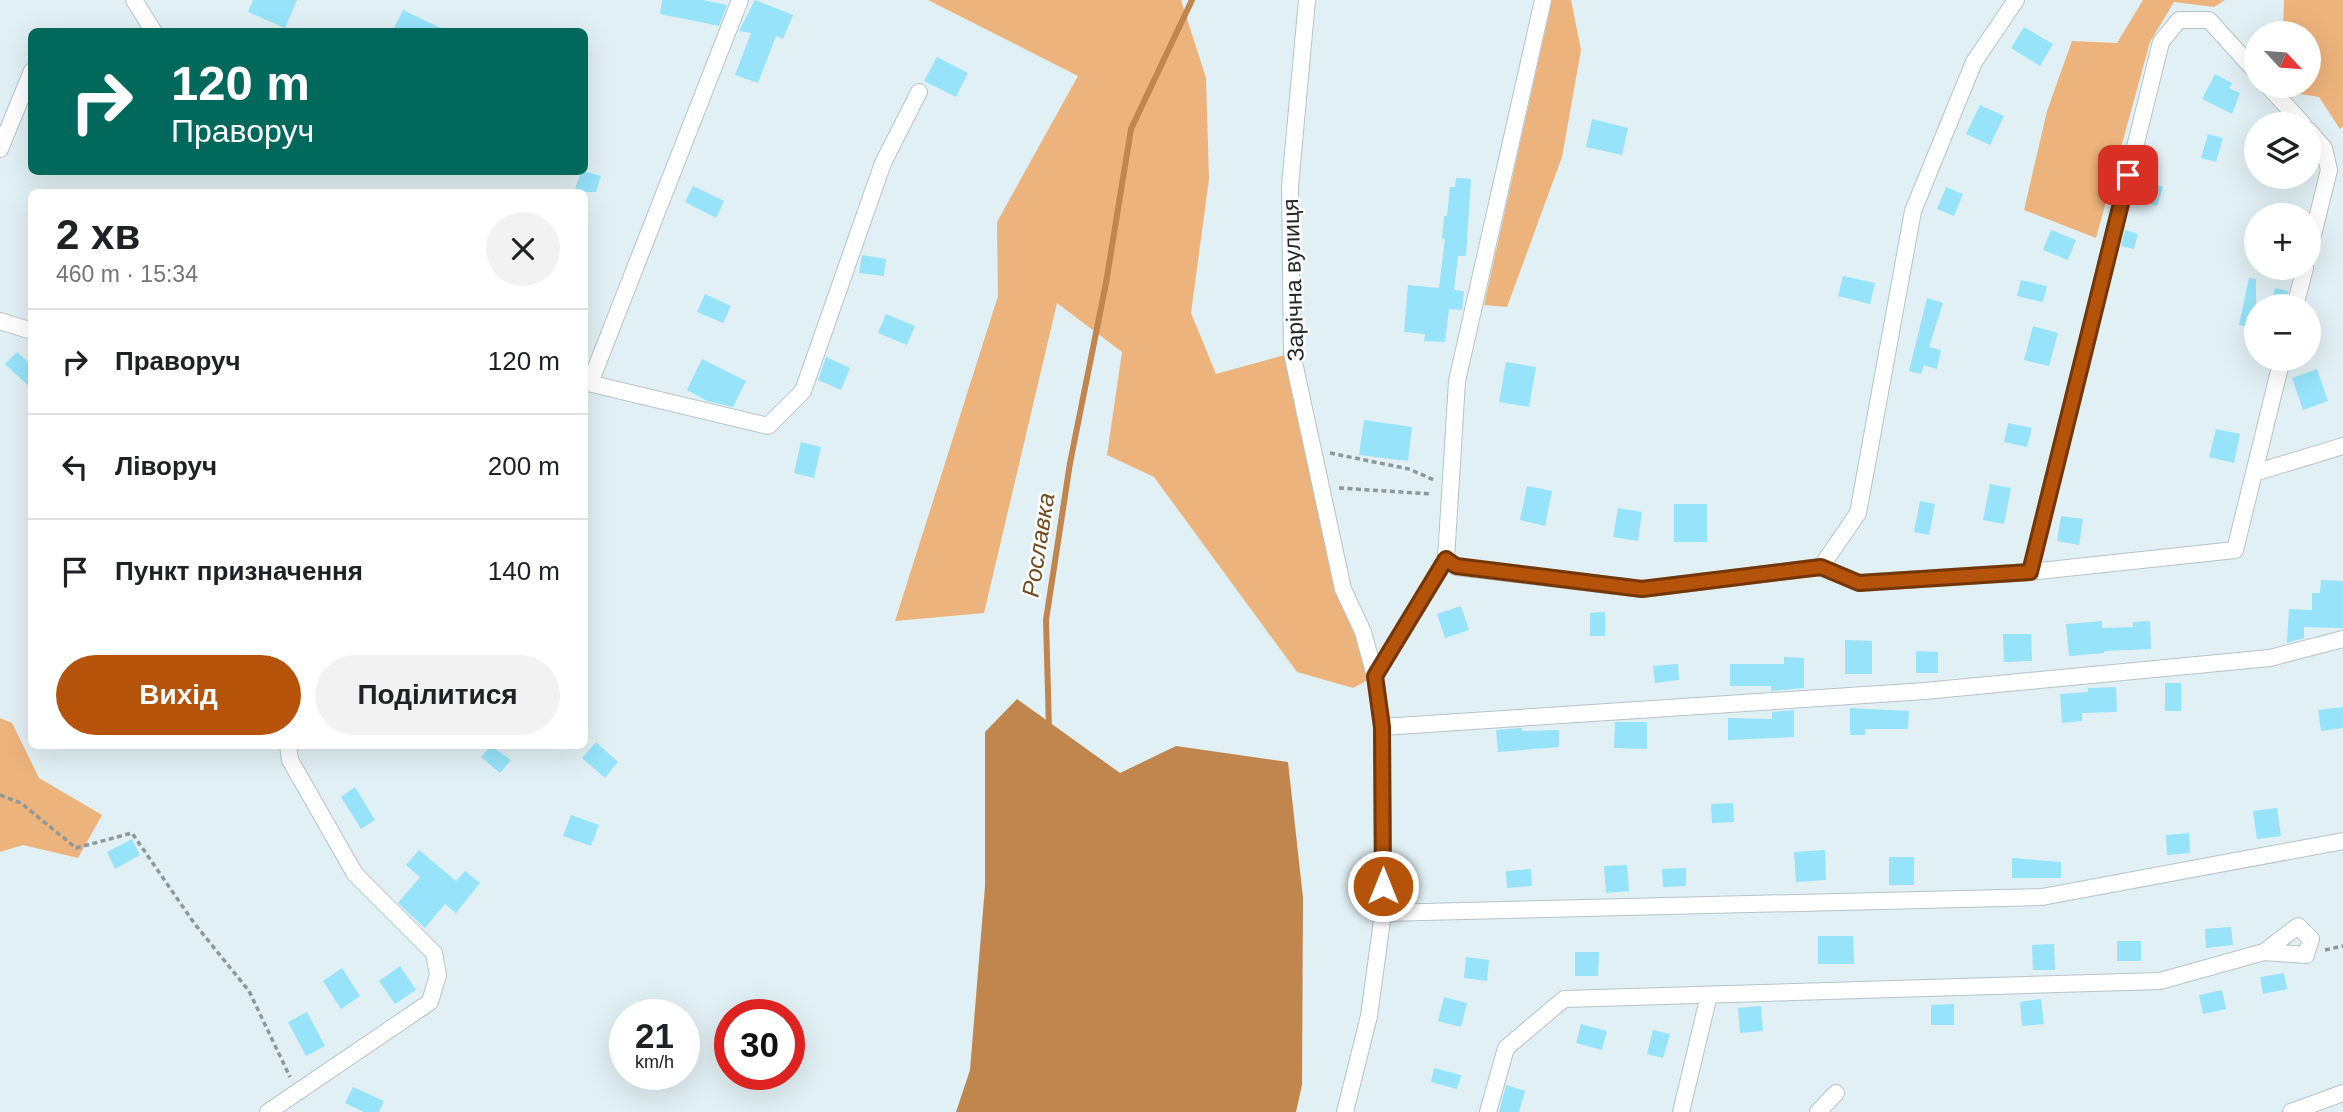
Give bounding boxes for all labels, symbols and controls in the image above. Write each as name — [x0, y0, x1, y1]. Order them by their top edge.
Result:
north arrow — [2244, 21, 2320, 98]
map controls — [2244, 21, 2321, 371]
icon: right — [56, 56, 147, 147]
text: 120 m — [171, 56, 310, 110]
button: layers — [2244, 112, 2321, 189]
text: Праворуч — [171, 113, 314, 149]
pin — [2098, 145, 2158, 205]
icon: arrive — [2109, 156, 2147, 194]
street label: Зарічна вулиця — [1277, 198, 1309, 362]
button: + — [2244, 203, 2321, 280]
text: 2 хв — [56, 211, 140, 258]
button: close — [486, 212, 560, 286]
text: 460 m · 15:34 — [56, 261, 198, 287]
button: − — [2244, 294, 2321, 371]
icon: right — [56, 343, 94, 381]
text: Праворуч — [115, 346, 241, 376]
text: 120 m — [488, 346, 560, 376]
icon: left — [56, 448, 94, 486]
text: Ліворуч — [115, 451, 217, 481]
text: 200 m — [488, 451, 560, 481]
water label: Рославка — [1016, 491, 1060, 599]
icon: arrive — [56, 553, 94, 591]
text: Пункт призначення — [115, 556, 363, 586]
text: 140 m — [488, 556, 560, 586]
button: Вихід — [56, 655, 301, 735]
button: Поділитися — [315, 655, 560, 735]
position arrow — [1346, 849, 1420, 923]
speed limit sign: 30 — [714, 999, 805, 1090]
text: 21 — [635, 1016, 674, 1055]
text: km/h — [635, 1052, 674, 1072]

